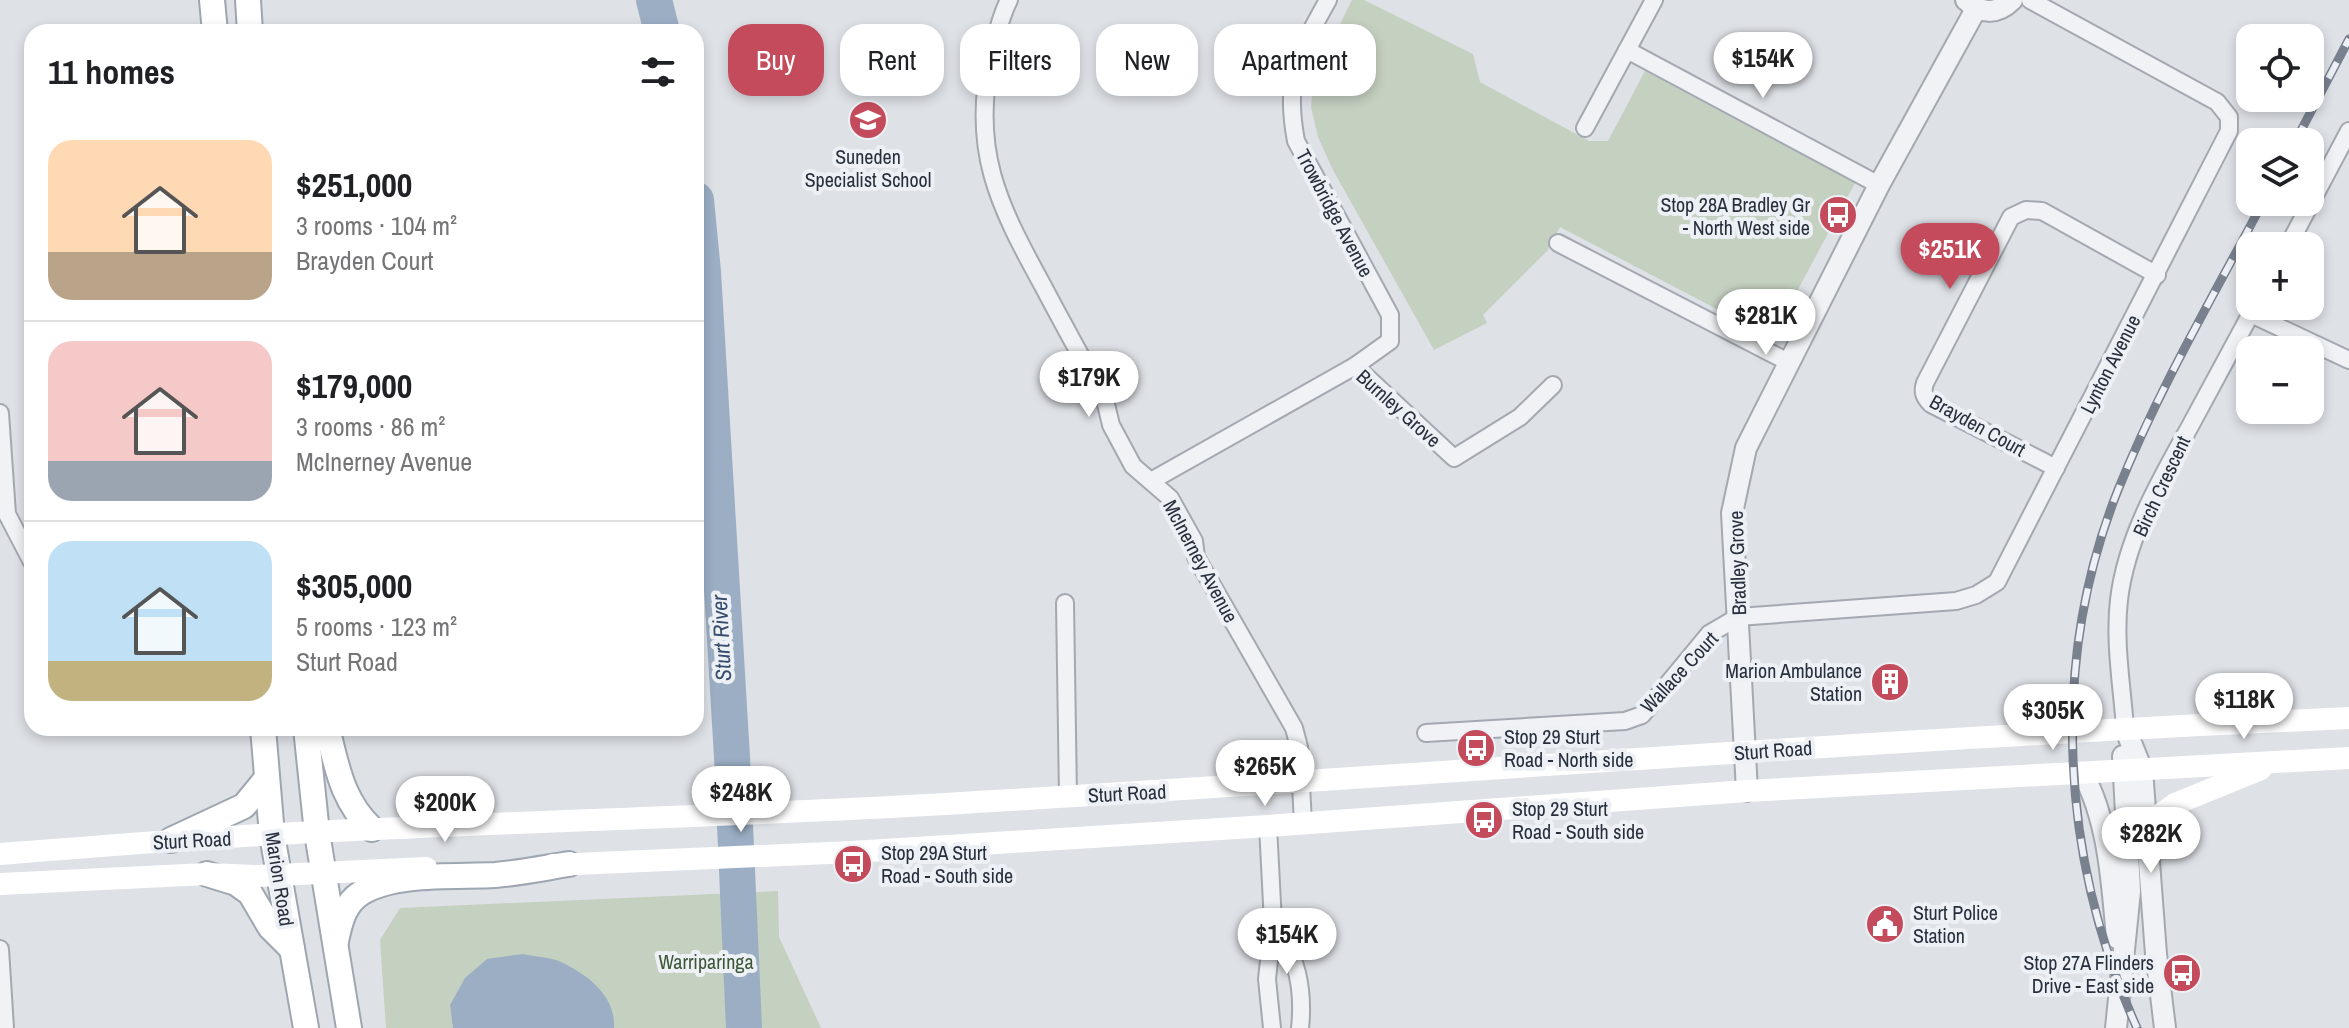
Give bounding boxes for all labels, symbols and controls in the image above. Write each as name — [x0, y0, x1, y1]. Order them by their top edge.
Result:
chip: Buy — [728, 24, 824, 96]
chip: Rent — [840, 24, 944, 96]
chip: Filters — [960, 24, 1080, 96]
chip: New — [1096, 24, 1198, 96]
chip: Apartment — [1214, 24, 1376, 96]
map controls — [2236, 24, 2324, 424]
button: locate — [2236, 24, 2324, 112]
pin: $154K — [1707, 32, 1819, 100]
text: $154K — [1732, 40, 1794, 75]
text: 11 homes — [48, 49, 175, 95]
icon: filters — [636, 50, 680, 94]
school or university icon: Suneden Specialist School — [847, 99, 889, 141]
button: layers — [2236, 128, 2324, 216]
place label: Suneden Specialist School — [805, 143, 931, 193]
street label: Trowbridge Avenue — [1290, 144, 1380, 282]
text: $251,000 — [296, 162, 412, 208]
icon: home — [112, 172, 208, 268]
place label: Stop 28A Bradley Gr - North West side — [1660, 191, 1811, 241]
bus stop icon: Stop 28A Bradley Gr - North West side — [1817, 194, 1859, 236]
text: 3 rooms · 104 m² — [296, 208, 457, 243]
pin: $251K — [1894, 223, 2006, 291]
text: $251K — [1919, 231, 1981, 266]
button: + — [2236, 232, 2324, 320]
text: Brayden Court — [296, 243, 433, 278]
pin: $281K — [1710, 289, 1822, 357]
text: $281K — [1735, 297, 1797, 332]
street label: Lynton Avenue — [2074, 310, 2146, 418]
button: − — [2236, 336, 2324, 424]
pin: $179K — [1033, 351, 1145, 419]
text: $179K — [1058, 359, 1120, 394]
text: $179,000 — [296, 363, 412, 409]
street label: Burnley Grove — [1351, 363, 1447, 453]
icon: home — [112, 373, 208, 469]
street label: Brayden Court — [1925, 388, 2031, 463]
text: 3 rooms · 86 m² — [296, 409, 445, 444]
street label: Birch Crescent — [2126, 431, 2196, 541]
text: McInerney Avenue — [296, 444, 472, 479]
street label: McInerney Avenue — [1157, 495, 1245, 627]
street label: Bradley Grove — [1722, 510, 1752, 616]
text: $305,000 — [296, 563, 412, 609]
icon: home — [112, 573, 208, 669]
water label: Sturt River — [704, 593, 738, 682]
text: 5 rooms · 123 m² — [296, 609, 457, 644]
street label: Wallace Court — [1634, 625, 1724, 719]
text: Sturt Road — [296, 644, 398, 679]
place label: Marion Ambulance Station — [1725, 657, 1862, 707]
building icon: Marion Ambulance Station — [1869, 661, 1911, 703]
pin: $118K — [2188, 673, 2300, 741]
text: $118K — [2213, 681, 2275, 716]
pin: $305K — [1997, 684, 2109, 752]
text: $305K — [2022, 692, 2084, 727]
place label: Stop 29 Sturt Road - North side — [1504, 723, 1633, 773]
bus stop icon: Stop 29 Sturt Road - North side — [1455, 727, 1497, 769]
street label: Sturt Road — [1733, 734, 1813, 766]
pin: $265K — [1209, 740, 1321, 808]
text: $265K — [1234, 748, 1296, 783]
pin: $248K — [685, 766, 797, 834]
text: $248K — [710, 774, 772, 809]
pin: $200K — [389, 776, 501, 844]
street label: Sturt Road — [1087, 777, 1167, 809]
text: $200K — [414, 784, 476, 819]
place label: Stop 29 Sturt Road - South side — [1512, 795, 1644, 845]
bus stop icon: Stop 29 Sturt Road - South side — [1463, 799, 1505, 841]
pin: $282K — [2095, 807, 2207, 875]
text: $282K — [2120, 815, 2182, 850]
street label: Sturt Road — [152, 824, 232, 856]
street label: Marion Road — [259, 830, 301, 928]
place label: Stop 29A Sturt Road - South side — [881, 839, 1013, 889]
bus stop icon: Stop 29A Sturt Road - South side — [832, 843, 874, 885]
place label: Sturt Police Station — [1913, 899, 1998, 949]
public building icon: Sturt Police Station — [1864, 903, 1906, 945]
pin: $154K — [1231, 908, 1343, 976]
text: $154K — [1256, 916, 1318, 951]
park label: Warriparinga — [658, 948, 754, 975]
place label: Stop 27A Flinders Drive - East side — [2024, 949, 2154, 999]
bus stop icon: Stop 27A Flinders Drive - East side — [2161, 952, 2203, 994]

